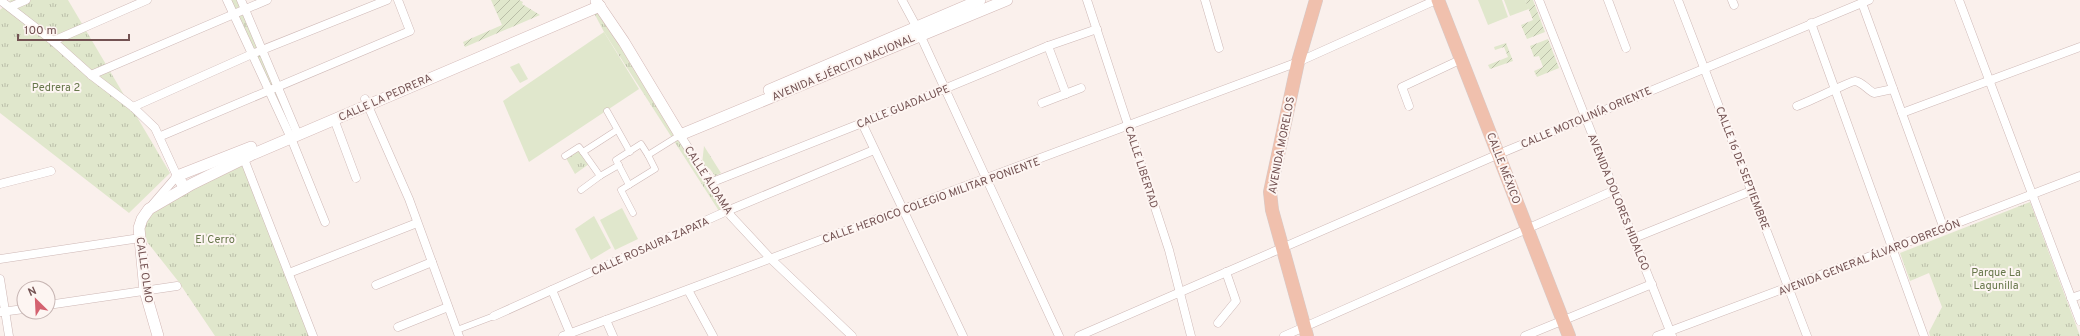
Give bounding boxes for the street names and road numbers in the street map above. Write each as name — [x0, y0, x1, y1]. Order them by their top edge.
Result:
street label: AVENIDA EJÉRCITO NACIONAL — [769, 31, 917, 104]
street label: CALLE LA PEDRERA — [337, 71, 434, 125]
street label: CALLE GUADALUPE — [855, 82, 952, 132]
street label: CALLE MOTOLINÍA ORIENTE — [1518, 83, 1654, 152]
street label: AVENIDA MORELOS — [1266, 95, 1298, 195]
street label: CALLE 16 DE SEPTIEMBRE — [1712, 105, 1772, 232]
street label: CALLE LIBERTAD — [1121, 124, 1161, 210]
street label: CALLE MÉXICO — [1483, 130, 1524, 206]
street label: AVENIDA DOLORES HIDALGO — [1584, 132, 1652, 273]
street label: CALLE ALDAMA — [681, 144, 736, 217]
street label: CALLE HEROICO COLEGIO MILITAR PONIENTE — [821, 155, 1042, 247]
street label: CALLE ROSAURA ZAPATA — [589, 215, 711, 279]
street label: AVENIDA GENERAL ÁLVARO OBREGÓN — [1776, 216, 1962, 299]
street label: CALLE OLMO — [132, 236, 156, 304]

